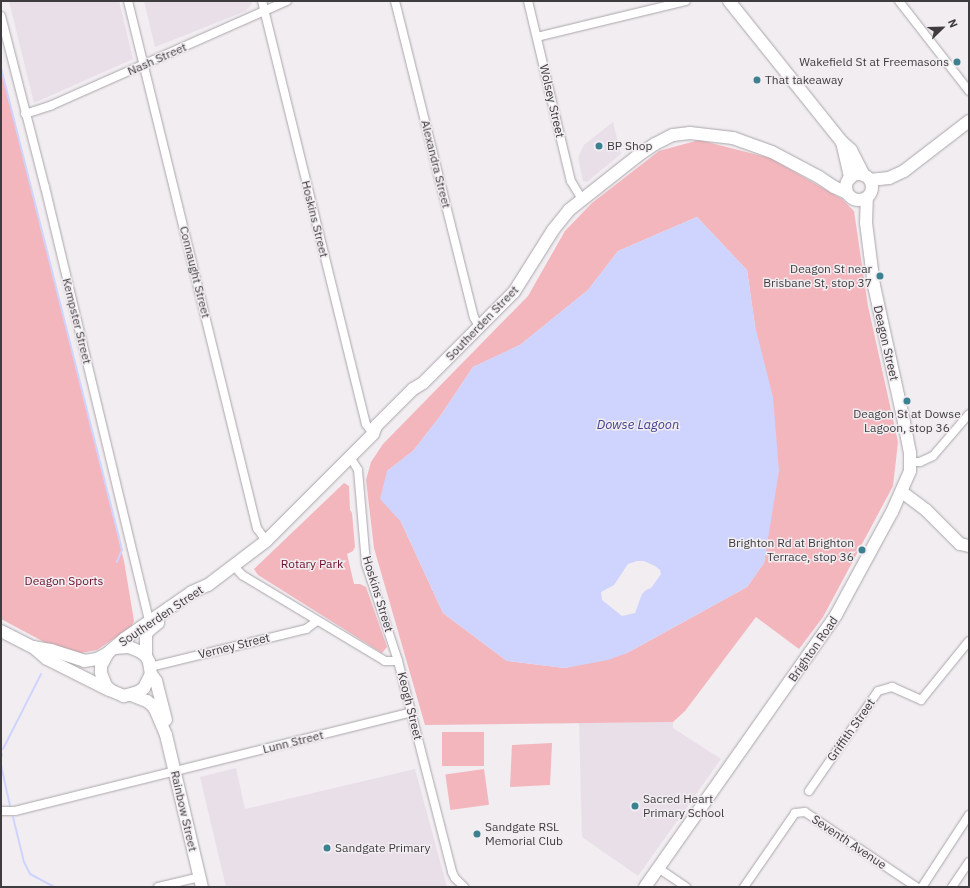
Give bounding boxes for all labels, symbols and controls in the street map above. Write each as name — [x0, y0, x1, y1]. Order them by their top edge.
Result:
north arrow — [922, 8, 962, 48]
text: N — [945, 17, 961, 30]
street label: Nash Street — [125, 40, 189, 78]
place label: Wakefield St at Freemasons — [799, 55, 949, 69]
marker: Wakefield St at Freemasons — [952, 57, 962, 67]
street label: Wolsey Street — [537, 63, 567, 139]
place label: That takeaway — [765, 73, 843, 87]
marker: That takeaway — [752, 75, 762, 85]
street label: Alexandra Street — [418, 119, 454, 209]
place label: BP Shop — [607, 139, 652, 153]
marker: BP Shop — [594, 141, 604, 151]
street label: Hoskins Street — [298, 179, 332, 259]
street label: Connaught Street — [177, 225, 213, 319]
place label: Deagon St near Brisbane St, stop 37 — [763, 262, 872, 290]
marker: Deagon St near Brisbane St, stop 37 — [875, 271, 885, 281]
street label: Kempster Street — [59, 277, 95, 365]
street label: Southerden Street — [443, 283, 521, 363]
street label: Deagon Street — [870, 304, 902, 382]
marker: Deagon St at Dowse Lagoon, stop 36 — [902, 396, 912, 406]
place label: Deagon St at Dowse Lagoon, stop 36 — [853, 407, 961, 435]
water label: Dowse Lagoon — [597, 417, 679, 433]
place label: Brighton Rd at Brighton Terrace, stop 36 — [728, 536, 854, 564]
marker: Brighton Rd at Brighton Terrace, stop 36 — [857, 545, 867, 555]
street label: Hoskins Street — [360, 554, 396, 634]
park label: Rotary Park — [281, 557, 343, 571]
park label: Deagon Sports — [25, 574, 103, 588]
street label: Southerden Street — [116, 582, 206, 650]
street label: Brighton Road — [785, 614, 841, 684]
street label: Verney Street — [197, 630, 271, 662]
street label: Keogh Street — [395, 671, 425, 741]
street label: Griffith Street — [824, 696, 878, 764]
street label: Lunn Street — [261, 728, 325, 756]
street label: Rainbow Street — [168, 769, 200, 853]
place label: Sacred Heart Primary School — [643, 792, 724, 820]
marker: Sacred Heart Primary School — [630, 801, 640, 811]
street label: Seventh Avenue — [809, 812, 889, 872]
place label: Sandgate RSL Memorial Club — [485, 820, 563, 848]
marker: Sandgate RSL Memorial Club — [472, 829, 482, 839]
place label: Sandgate Primary — [335, 841, 430, 855]
marker: Sandgate Primary — [322, 843, 332, 853]

